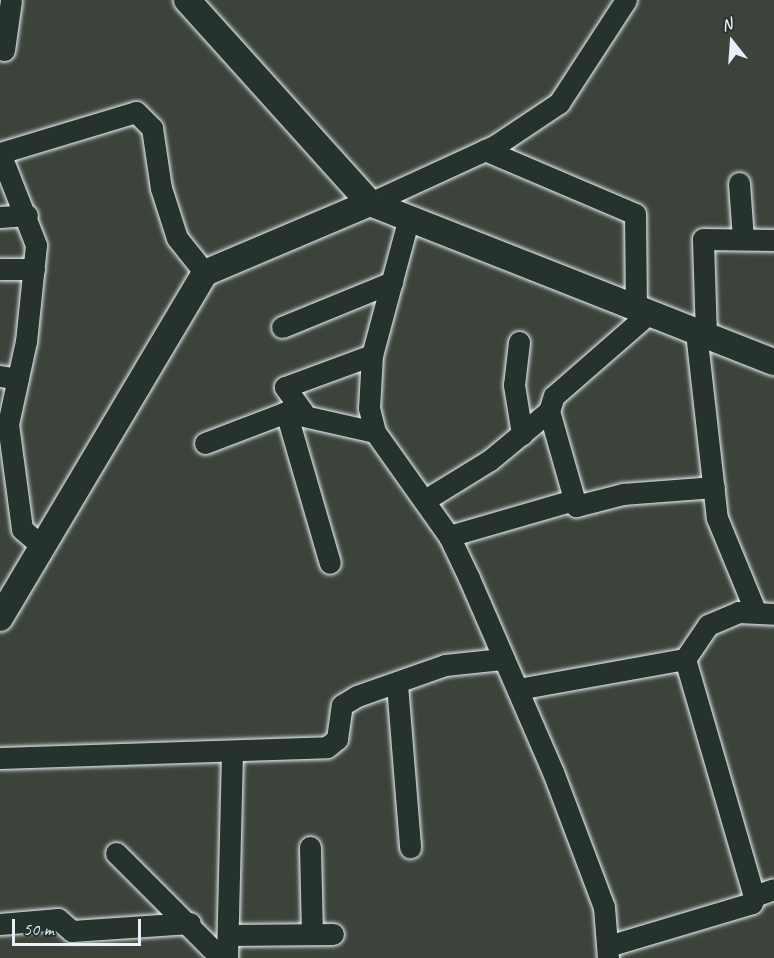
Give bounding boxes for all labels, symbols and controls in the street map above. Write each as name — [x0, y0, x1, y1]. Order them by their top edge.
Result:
north arrow — [702, 12, 762, 72]
text: N — [719, 14, 734, 36]
scale bar — [15, 907, 144, 945]
text: 50 m — [23, 918, 54, 940]

